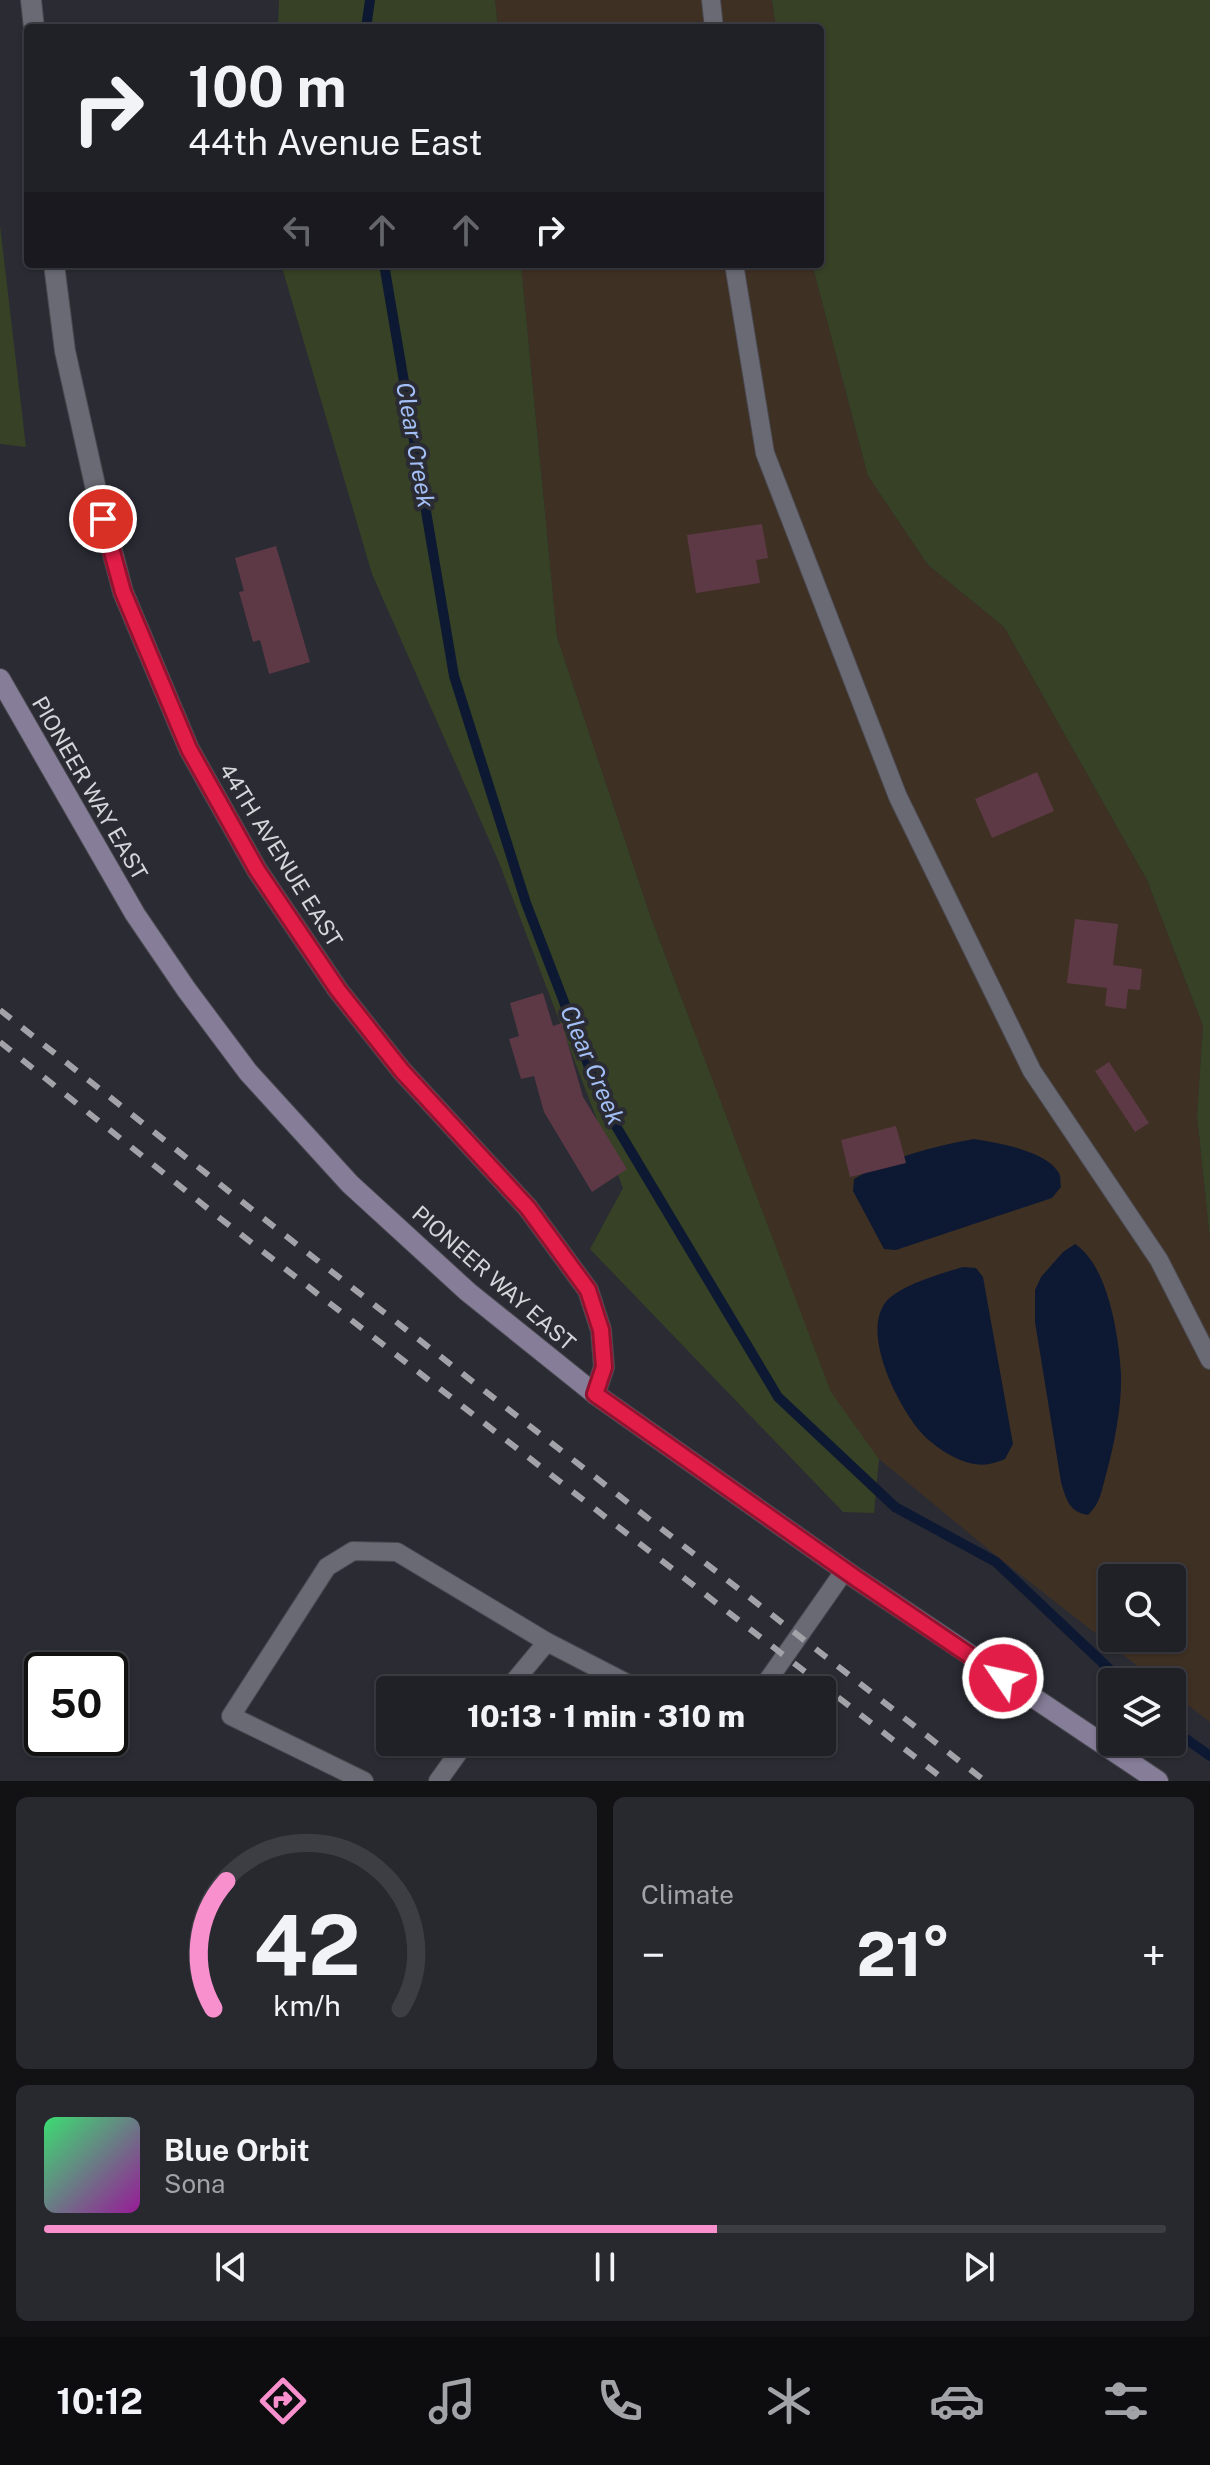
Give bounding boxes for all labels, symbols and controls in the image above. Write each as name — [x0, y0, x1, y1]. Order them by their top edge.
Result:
text: 100 m — [188, 54, 347, 120]
icon: right — [56, 56, 160, 160]
text: 44th Avenue East — [188, 121, 483, 163]
icon: left — [276, 208, 320, 252]
icon: ahead — [360, 208, 404, 252]
icon: ahead — [444, 208, 488, 252]
icon: right — [528, 208, 572, 252]
water label: Clear Creek — [391, 380, 441, 510]
pin — [69, 485, 137, 553]
icon: arrive — [81, 497, 125, 541]
street label: PIONEER WAY EAST — [27, 692, 153, 884]
street label: 44TH AVENUE EAST — [214, 758, 348, 952]
water label: Clear Creek — [555, 1001, 631, 1129]
street label: PIONEER WAY EAST — [407, 1200, 581, 1356]
map controls — [1098, 1564, 1186, 1756]
button: search — [1098, 1564, 1186, 1652]
position arrow — [961, 1636, 1045, 1720]
speed limit sign: 50 — [24, 1652, 128, 1756]
button: layers — [1098, 1668, 1186, 1756]
text: 10:13 · 1 min · 310 m — [467, 1698, 745, 1734]
text: Climate — [641, 1879, 734, 1910]
text: 42 — [253, 1896, 360, 1994]
text: 21° — [856, 1919, 951, 1990]
text: − — [641, 1929, 665, 1981]
text: + — [1142, 1929, 1166, 1981]
text: km/h — [273, 1989, 340, 2022]
text: Blue Orbit — [164, 2132, 310, 2168]
text: Sona — [164, 2168, 225, 2199]
icon: previous — [209, 2245, 253, 2289]
icon: pause — [583, 2245, 627, 2289]
icon: next — [957, 2245, 1001, 2289]
icon: directions — [255, 2373, 311, 2429]
icon: music — [424, 2373, 480, 2429]
icon: phone — [592, 2373, 648, 2429]
icon: climate — [761, 2373, 817, 2429]
icon: car — [929, 2373, 985, 2429]
icon: filters — [1098, 2373, 1154, 2429]
text: 10:12 — [56, 2380, 143, 2422]

